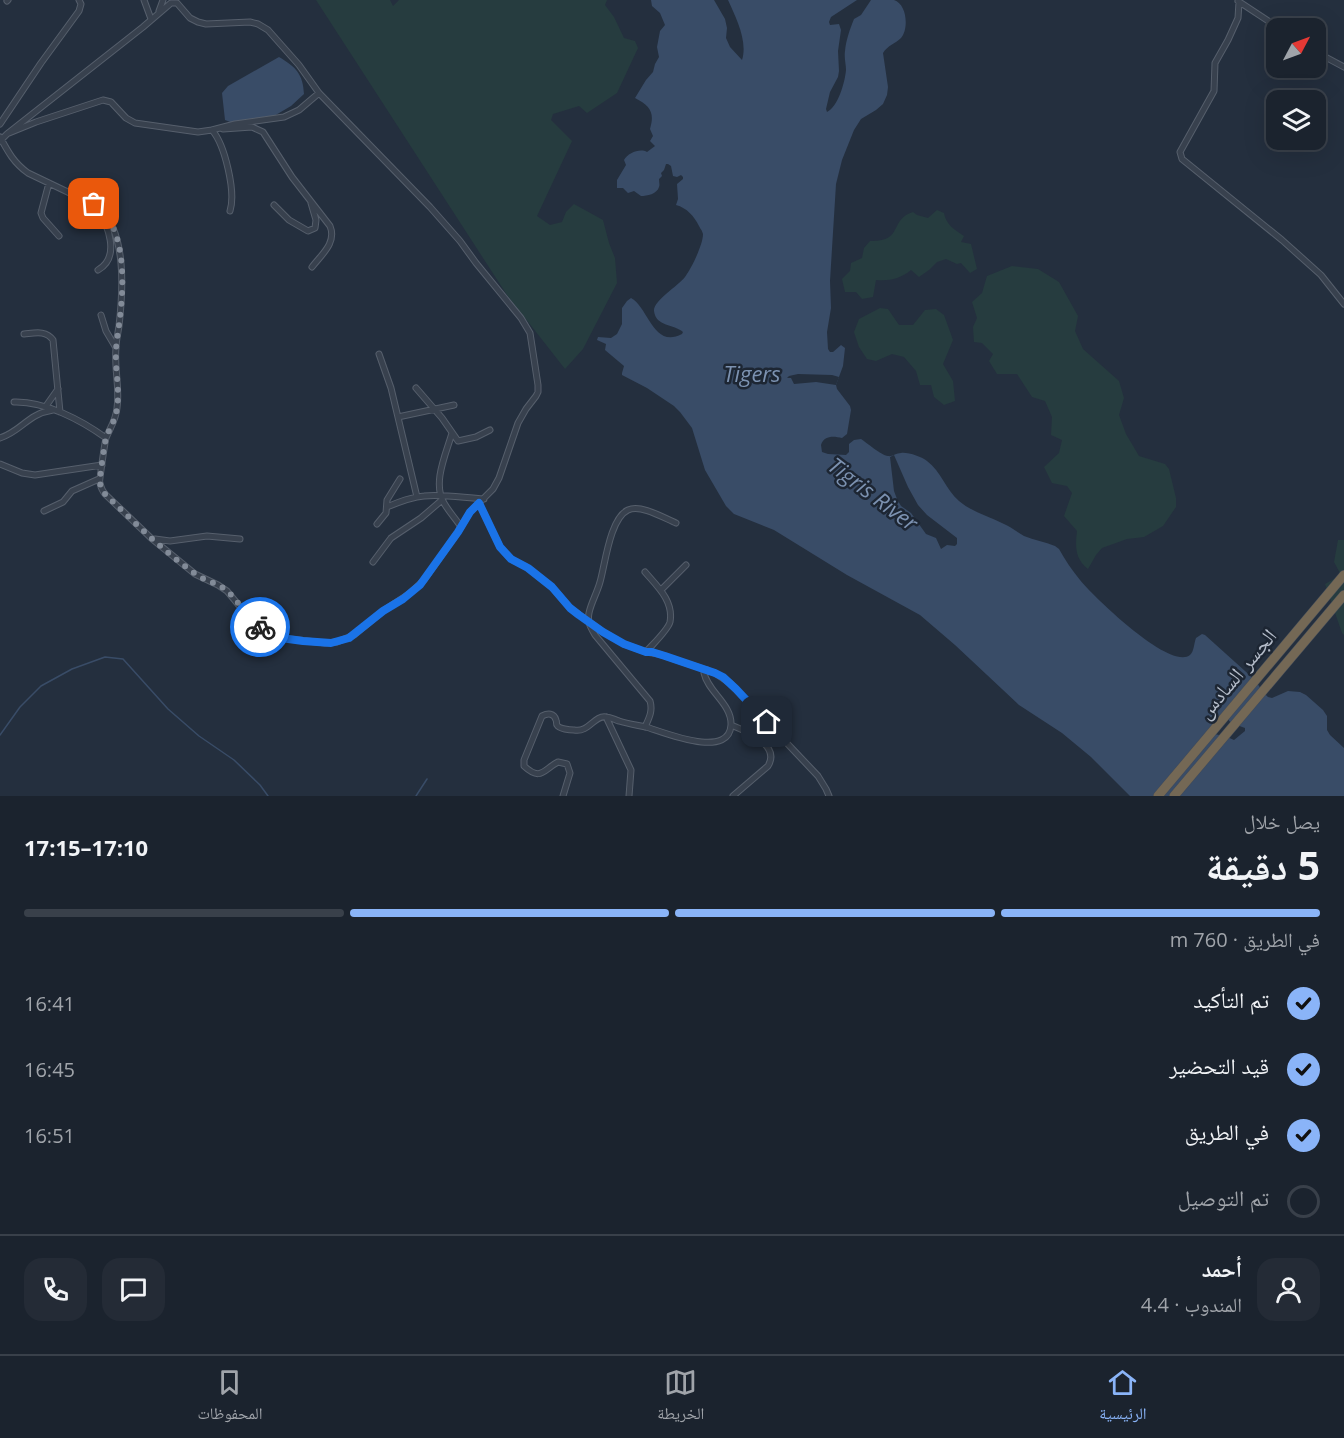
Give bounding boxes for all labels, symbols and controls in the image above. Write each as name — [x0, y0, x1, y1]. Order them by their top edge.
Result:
north arrow — [1266, 18, 1326, 78]
map controls — [1266, 18, 1326, 150]
button: layers — [1266, 90, 1326, 150]
pin — [68, 178, 119, 229]
icon: bag — [77, 187, 110, 220]
water label: Tigers — [723, 358, 781, 388]
water label: Tigris River — [823, 450, 926, 538]
courier — [230, 597, 290, 657]
icon: bike — [244, 611, 277, 644]
street label: الجسر السادس — [1190, 622, 1282, 724]
pin — [741, 696, 792, 747]
icon: home — [750, 705, 783, 738]
text: يصل خلال — [1244, 808, 1320, 835]
text: 17:10–17:15 — [24, 832, 148, 862]
text: 5 دقيقة — [1206, 838, 1320, 891]
text: في الطريق · 760 m — [1170, 926, 1320, 953]
text: تم التأكيد — [1193, 984, 1269, 1014]
icon: check — [1287, 987, 1320, 1020]
text: 16:41 — [24, 990, 75, 1017]
text: قيد التحضير — [1169, 1050, 1269, 1080]
icon: check — [1287, 1053, 1320, 1086]
text: 16:45 — [24, 1056, 75, 1083]
text: في الطريق — [1185, 1116, 1269, 1146]
icon: check — [1287, 1119, 1320, 1152]
text: 16:51 — [24, 1122, 75, 1149]
text: تم التوصيل — [1178, 1182, 1269, 1212]
text: أحمد — [1202, 1253, 1242, 1283]
button: phone — [24, 1258, 87, 1321]
button: chat — [102, 1258, 165, 1321]
button: person — [1257, 1258, 1320, 1321]
text: المندوب · 4.4 — [1141, 1291, 1242, 1318]
tab: المحفوظات — [197, 1366, 263, 1429]
tab: الخريطة — [657, 1366, 704, 1429]
tab: الرئيسية — [1099, 1366, 1147, 1429]

